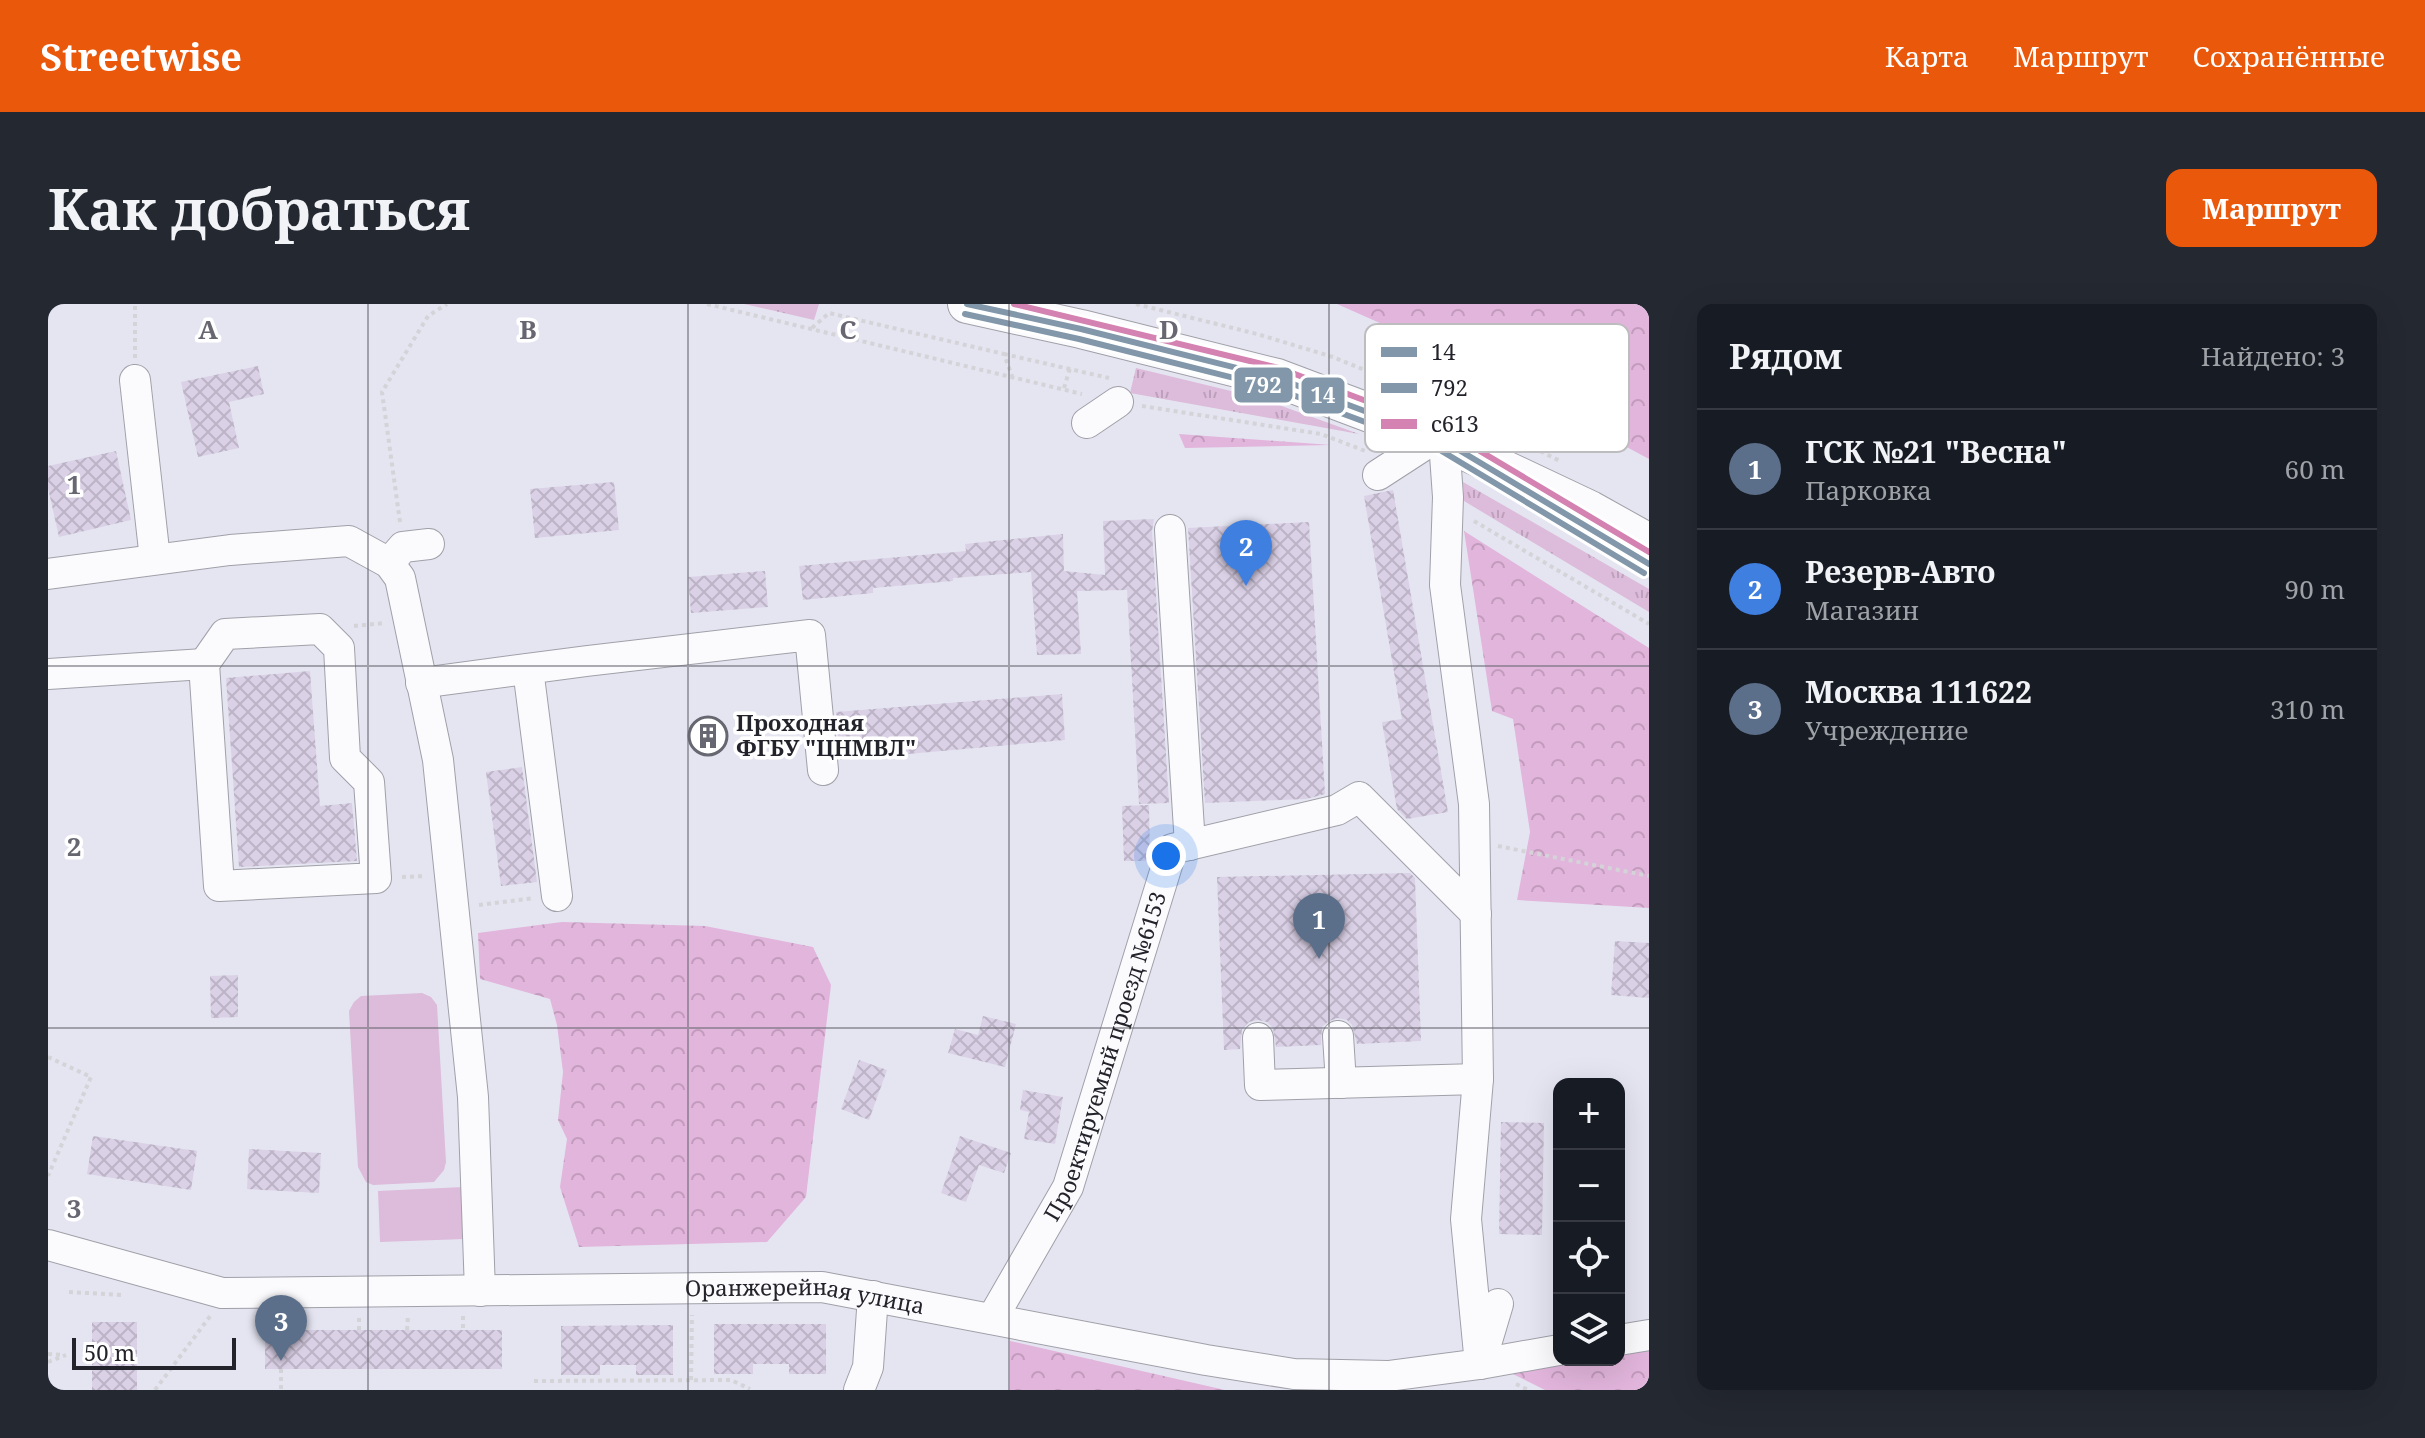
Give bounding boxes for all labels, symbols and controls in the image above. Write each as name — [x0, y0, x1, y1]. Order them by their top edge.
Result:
text: Streetwise — [40, 30, 242, 82]
text: Карта — [1885, 37, 1969, 75]
text: Маршрут — [2013, 37, 2148, 75]
text: Сохранённые — [2192, 37, 2385, 75]
button: Маршрут — [2166, 169, 2377, 247]
text: Как добраться — [48, 170, 470, 246]
text: A — [198, 311, 218, 347]
text: B — [519, 311, 537, 347]
text: C — [839, 311, 857, 347]
text: D — [1159, 311, 1179, 347]
legend — [1365, 324, 1629, 452]
text: Рядом — [1729, 333, 1842, 379]
text: 14 — [1431, 336, 1456, 366]
text: Найдено: 3 — [2201, 338, 2345, 374]
line badge: 792 — [1233, 366, 1294, 404]
text: 792 — [1244, 369, 1282, 399]
text: 792 — [1431, 372, 1468, 402]
line badge: 14 — [1300, 376, 1346, 415]
text: 14 — [1311, 379, 1335, 409]
text: с613 — [1431, 408, 1479, 438]
text: ГСК №21 "Весна" — [1805, 431, 2067, 472]
text: 1 — [1748, 451, 1762, 487]
text: 60 m — [2285, 451, 2345, 487]
text: 1 — [67, 466, 81, 502]
text: Парковка — [1805, 472, 1932, 508]
pin: 2 — [1220, 520, 1272, 586]
text: Резерв-Авто — [1805, 551, 1996, 592]
text: 2 — [1748, 571, 1762, 607]
text: 90 m — [2285, 571, 2345, 607]
text: Магазин — [1805, 592, 1919, 628]
text: Москва 111622 — [1805, 671, 2032, 712]
text: 3 — [1748, 691, 1762, 727]
text: 310 m — [2270, 691, 2345, 727]
place label: Проходная ФГБУ "ЦНМВЛ" — [736, 707, 916, 762]
text: Учреждение — [1805, 712, 1968, 748]
building icon: Проходная ФГБУ "ЦНМВЛ" — [687, 715, 729, 757]
text: 2 — [67, 828, 81, 864]
your location — [1146, 836, 1186, 876]
street label: Проектируемый проезд №6153 — [1036, 888, 1172, 1226]
pin: 1 — [1293, 893, 1345, 959]
map controls — [1553, 1078, 1625, 1366]
button: + — [1553, 1078, 1625, 1150]
button: − — [1553, 1150, 1625, 1222]
text: 3 — [67, 1190, 81, 1226]
button: locate — [1553, 1222, 1625, 1294]
street label: Оранжерейная улица — [685, 1271, 927, 1320]
button: layers — [1553, 1294, 1625, 1366]
pin: 3 — [255, 1295, 307, 1361]
scale bar — [72, 1334, 236, 1370]
text: 50 m — [84, 1337, 135, 1367]

